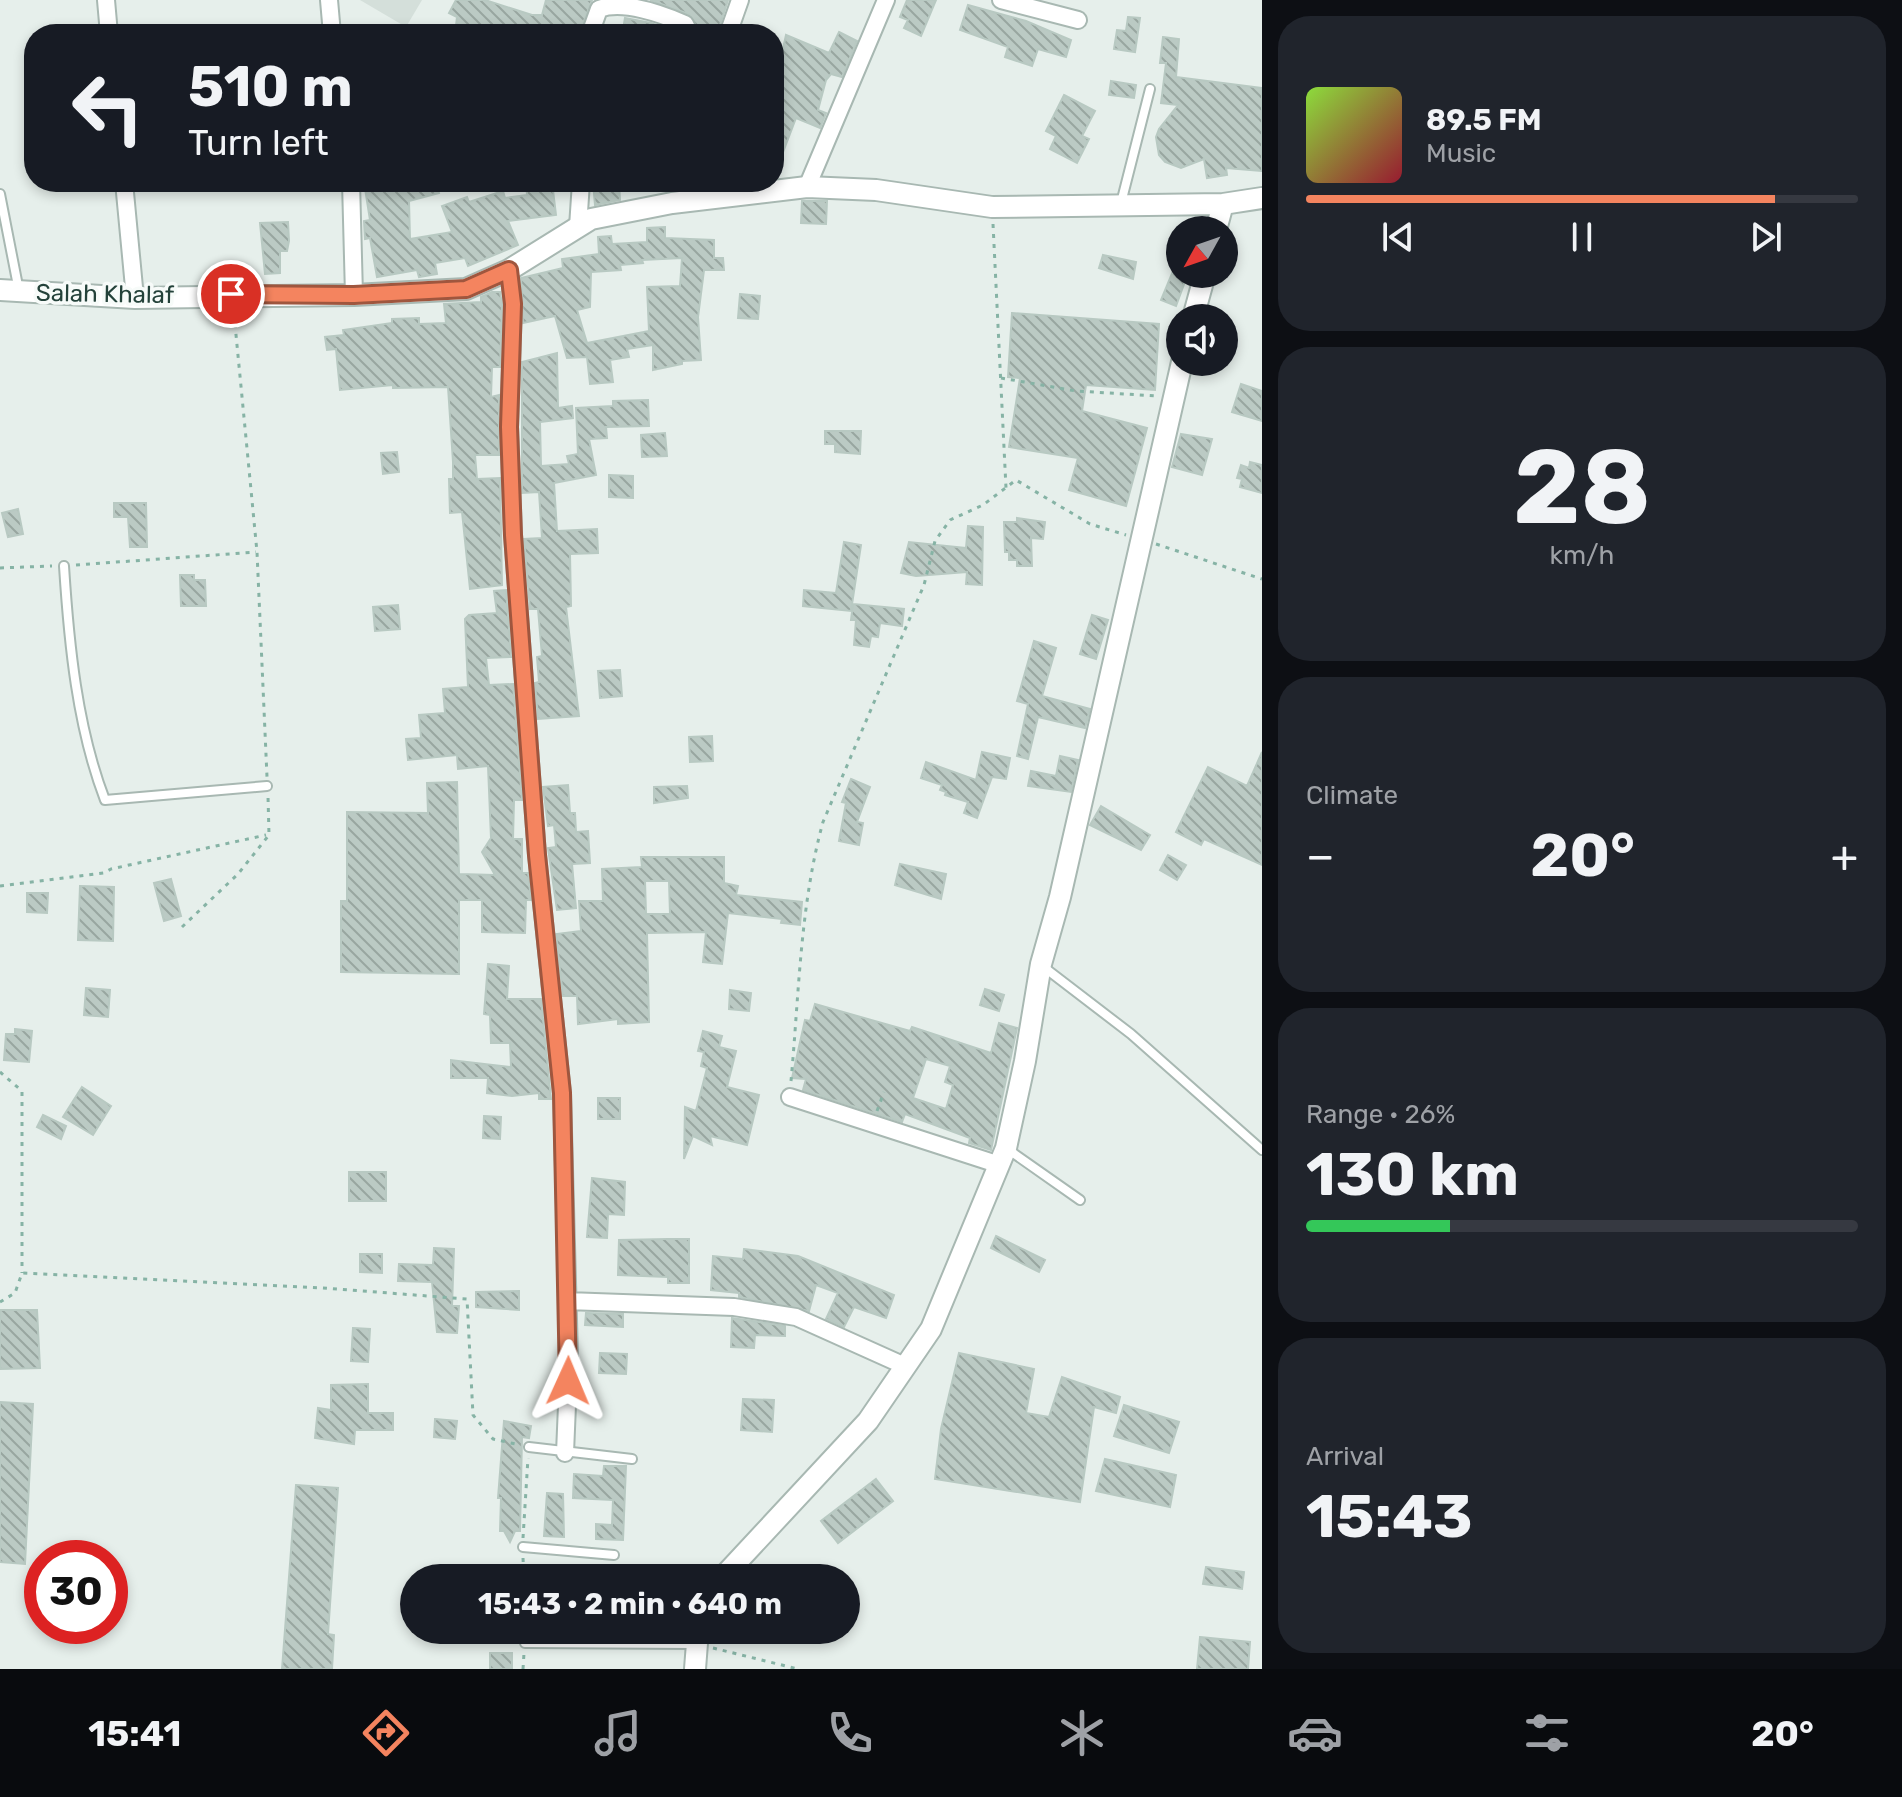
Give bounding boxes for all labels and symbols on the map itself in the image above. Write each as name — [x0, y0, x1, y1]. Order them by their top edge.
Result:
north arrow — [1166, 216, 1238, 288]
pin — [197, 260, 265, 328]
street label: Salah Khalaf — [36, 279, 175, 309]
position arrow — [526, 1339, 610, 1423]
speed limit sign: 30 — [24, 1540, 128, 1644]

